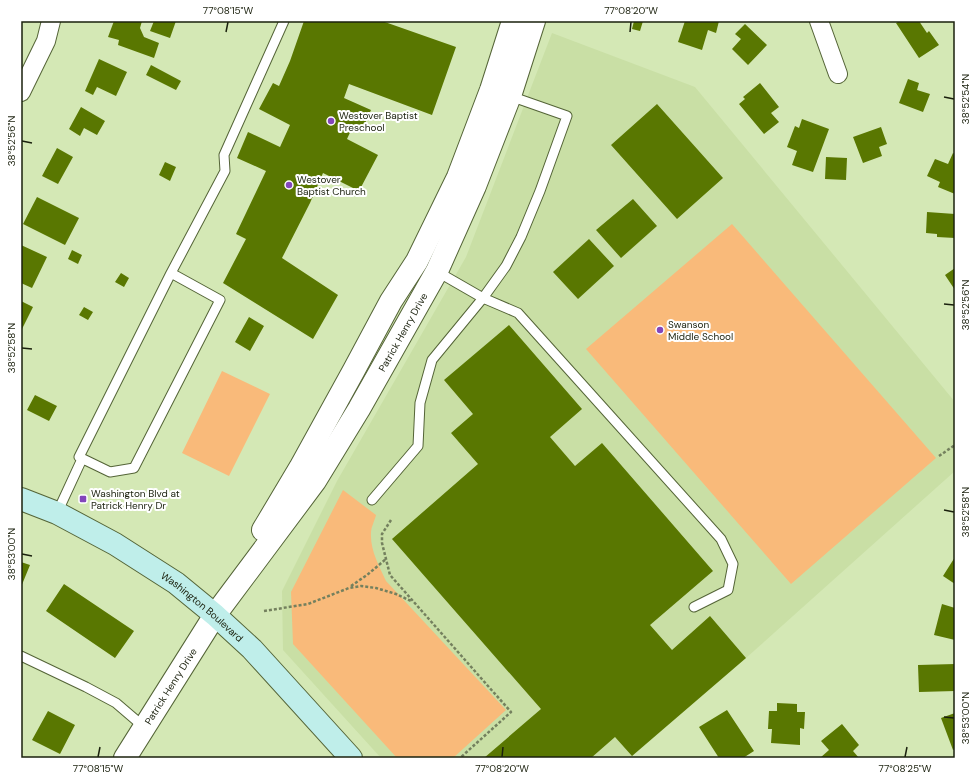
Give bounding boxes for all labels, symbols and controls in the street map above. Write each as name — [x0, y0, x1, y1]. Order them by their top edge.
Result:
text: 77°08'15"W — [203, 4, 253, 17]
text: 77°08'20"W — [604, 4, 658, 17]
text: 38°52'54"N — [959, 74, 972, 124]
place label: Westover Baptist Preschool — [339, 109, 418, 134]
text: 38°52'56"N — [5, 116, 18, 166]
marker: Westover Baptist Preschool — [326, 116, 336, 126]
place label: Westover Baptist Church — [297, 173, 366, 198]
marker: Westover Baptist Church — [284, 180, 294, 190]
text: 38°52'56"N — [959, 280, 972, 330]
street label: Patrick Henry Drive — [376, 290, 430, 374]
place label: Swanson Middle School — [668, 318, 733, 343]
text: 38°52'58"N — [5, 323, 18, 373]
marker: Swanson Middle School — [655, 325, 665, 335]
place label: Washington Blvd at Patrick Henry Dr — [91, 487, 180, 512]
text: 38°52'58"N — [959, 487, 972, 537]
marker: Washington Blvd at Patrick Henry Dr — [78, 494, 88, 504]
text: 38°53'00"N — [5, 528, 18, 580]
street label: Washington Boulevard — [158, 569, 246, 645]
street label: Patrick Henry Drive — [142, 645, 200, 727]
text: 38°53'00"N — [959, 692, 972, 744]
text: 77°08'15"W — [73, 762, 123, 775]
text: 77°08'20"W — [475, 762, 529, 775]
text: 77°08'25"W — [879, 762, 932, 775]

